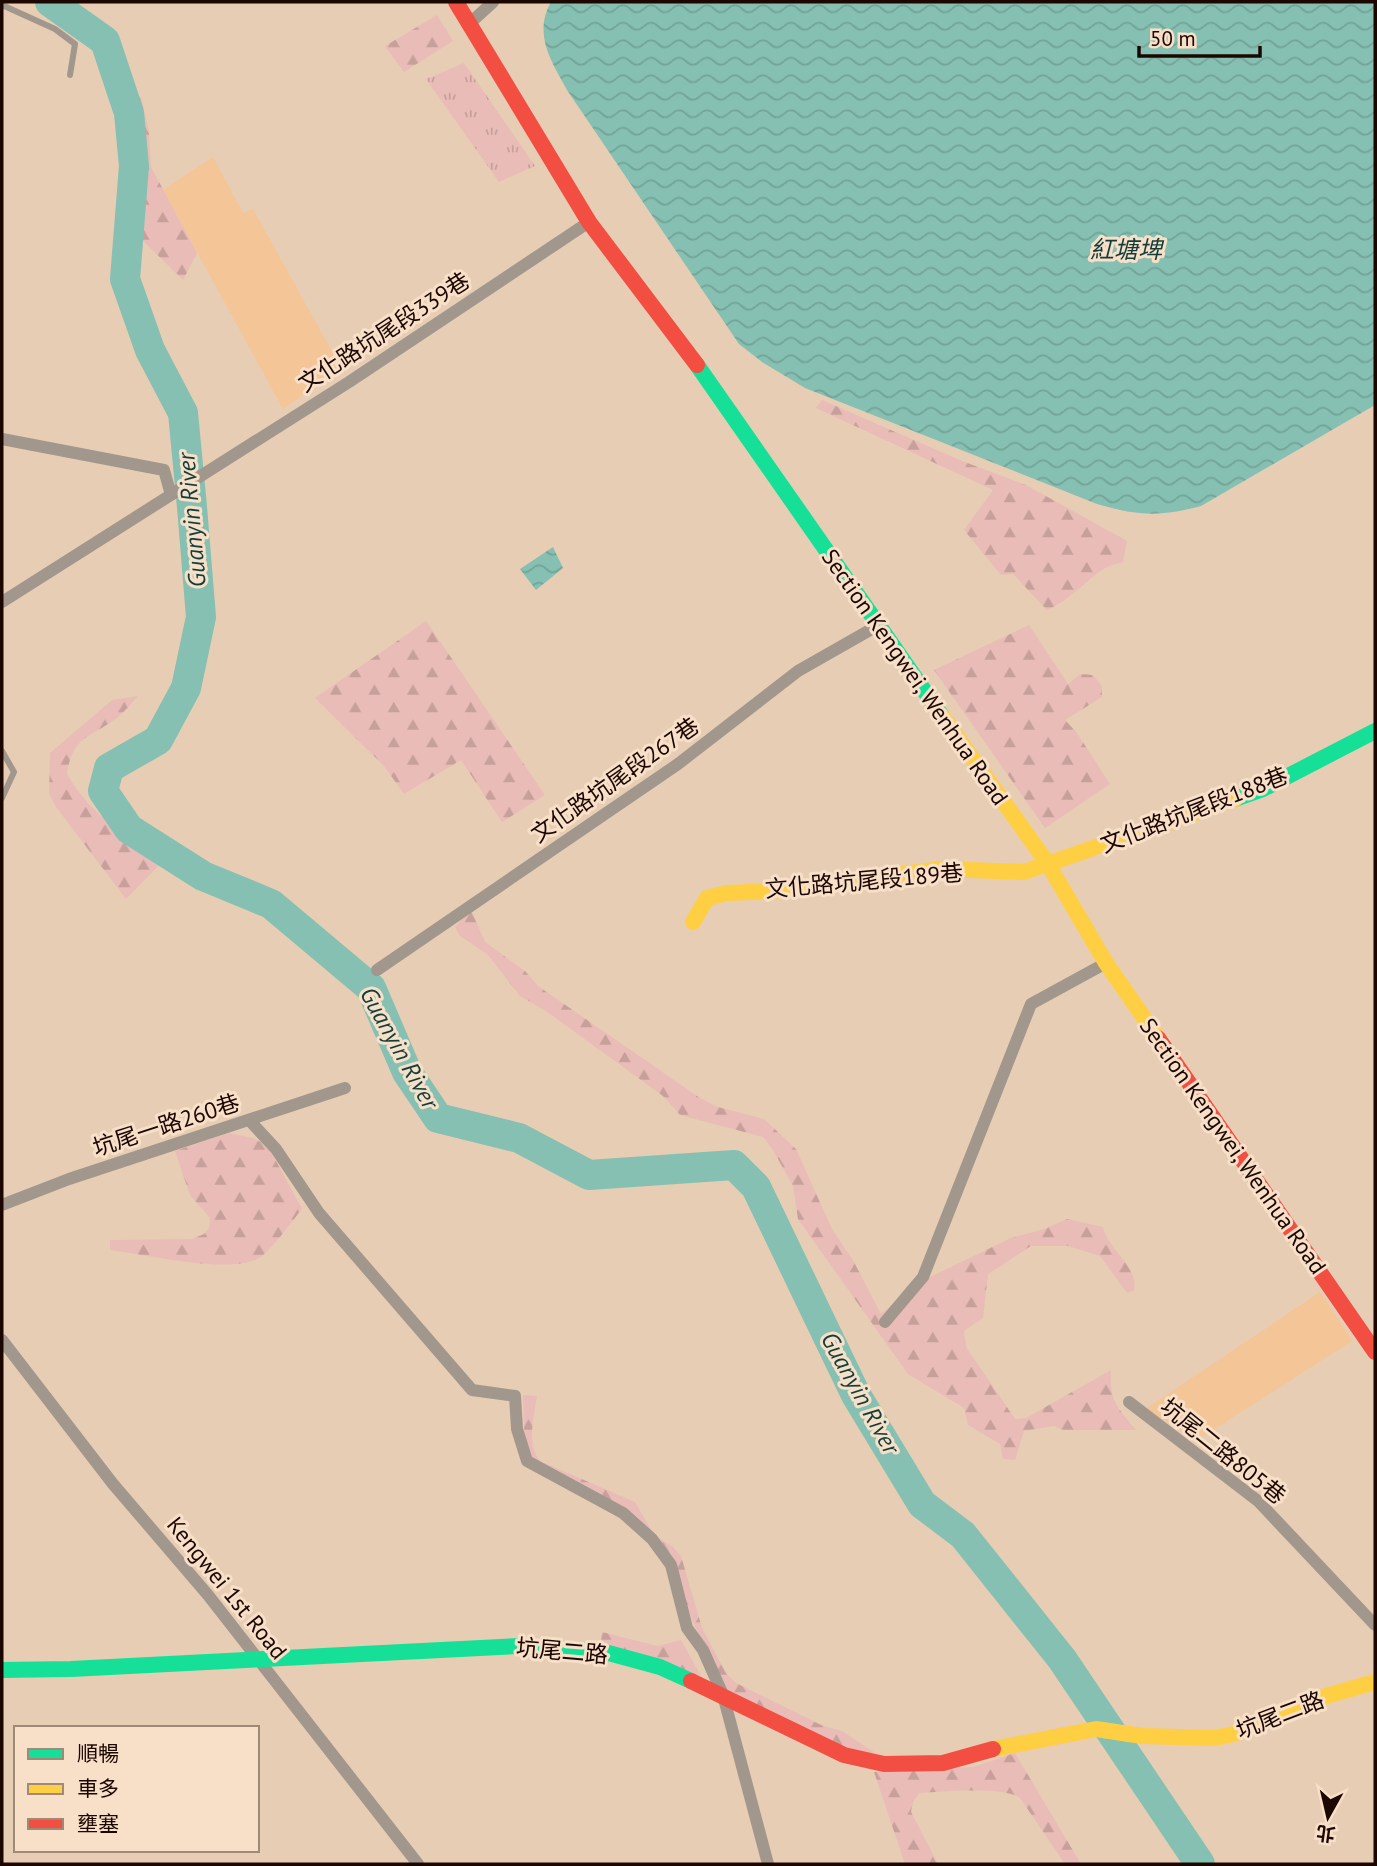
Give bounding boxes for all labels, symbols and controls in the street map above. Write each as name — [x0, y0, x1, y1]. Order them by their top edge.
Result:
scale bar — [1139, 14, 1260, 58]
text: 50 m — [1150, 25, 1196, 52]
water label: 紅塘埤 — [1090, 234, 1165, 265]
street label: 文化路坑尾段339巷 — [293, 265, 475, 398]
water label: Guanyin River — [170, 449, 213, 589]
street label: Section Kengwei, Wenhua Road — [816, 543, 1015, 810]
street label: 文化路坑尾段267巷 — [525, 711, 704, 848]
street label: 文化路坑尾段188巷 — [1096, 760, 1292, 859]
street label: 文化路坑尾段189巷 — [764, 857, 964, 904]
water label: Guanyin River — [353, 981, 447, 1116]
street label: Section Kengwei, Wenhua Road — [1134, 1012, 1333, 1279]
street label: 坑尾一路260巷 — [89, 1087, 243, 1162]
water label: Guanyin River — [814, 1326, 908, 1461]
street label: 坑尾二路805巷 — [1155, 1391, 1292, 1510]
street label: Kengwei 1st Road — [161, 1511, 294, 1665]
street label: 坑尾二路 — [515, 1632, 609, 1669]
street label: 坑尾二路 — [1232, 1685, 1328, 1745]
legend — [14, 1726, 259, 1852]
text: 順暢 — [77, 1740, 119, 1767]
text: 車多 — [77, 1775, 119, 1802]
north arrow — [1293, 1782, 1363, 1852]
text: 壅塞 — [77, 1810, 119, 1837]
text: 北 — [1315, 1821, 1337, 1847]

